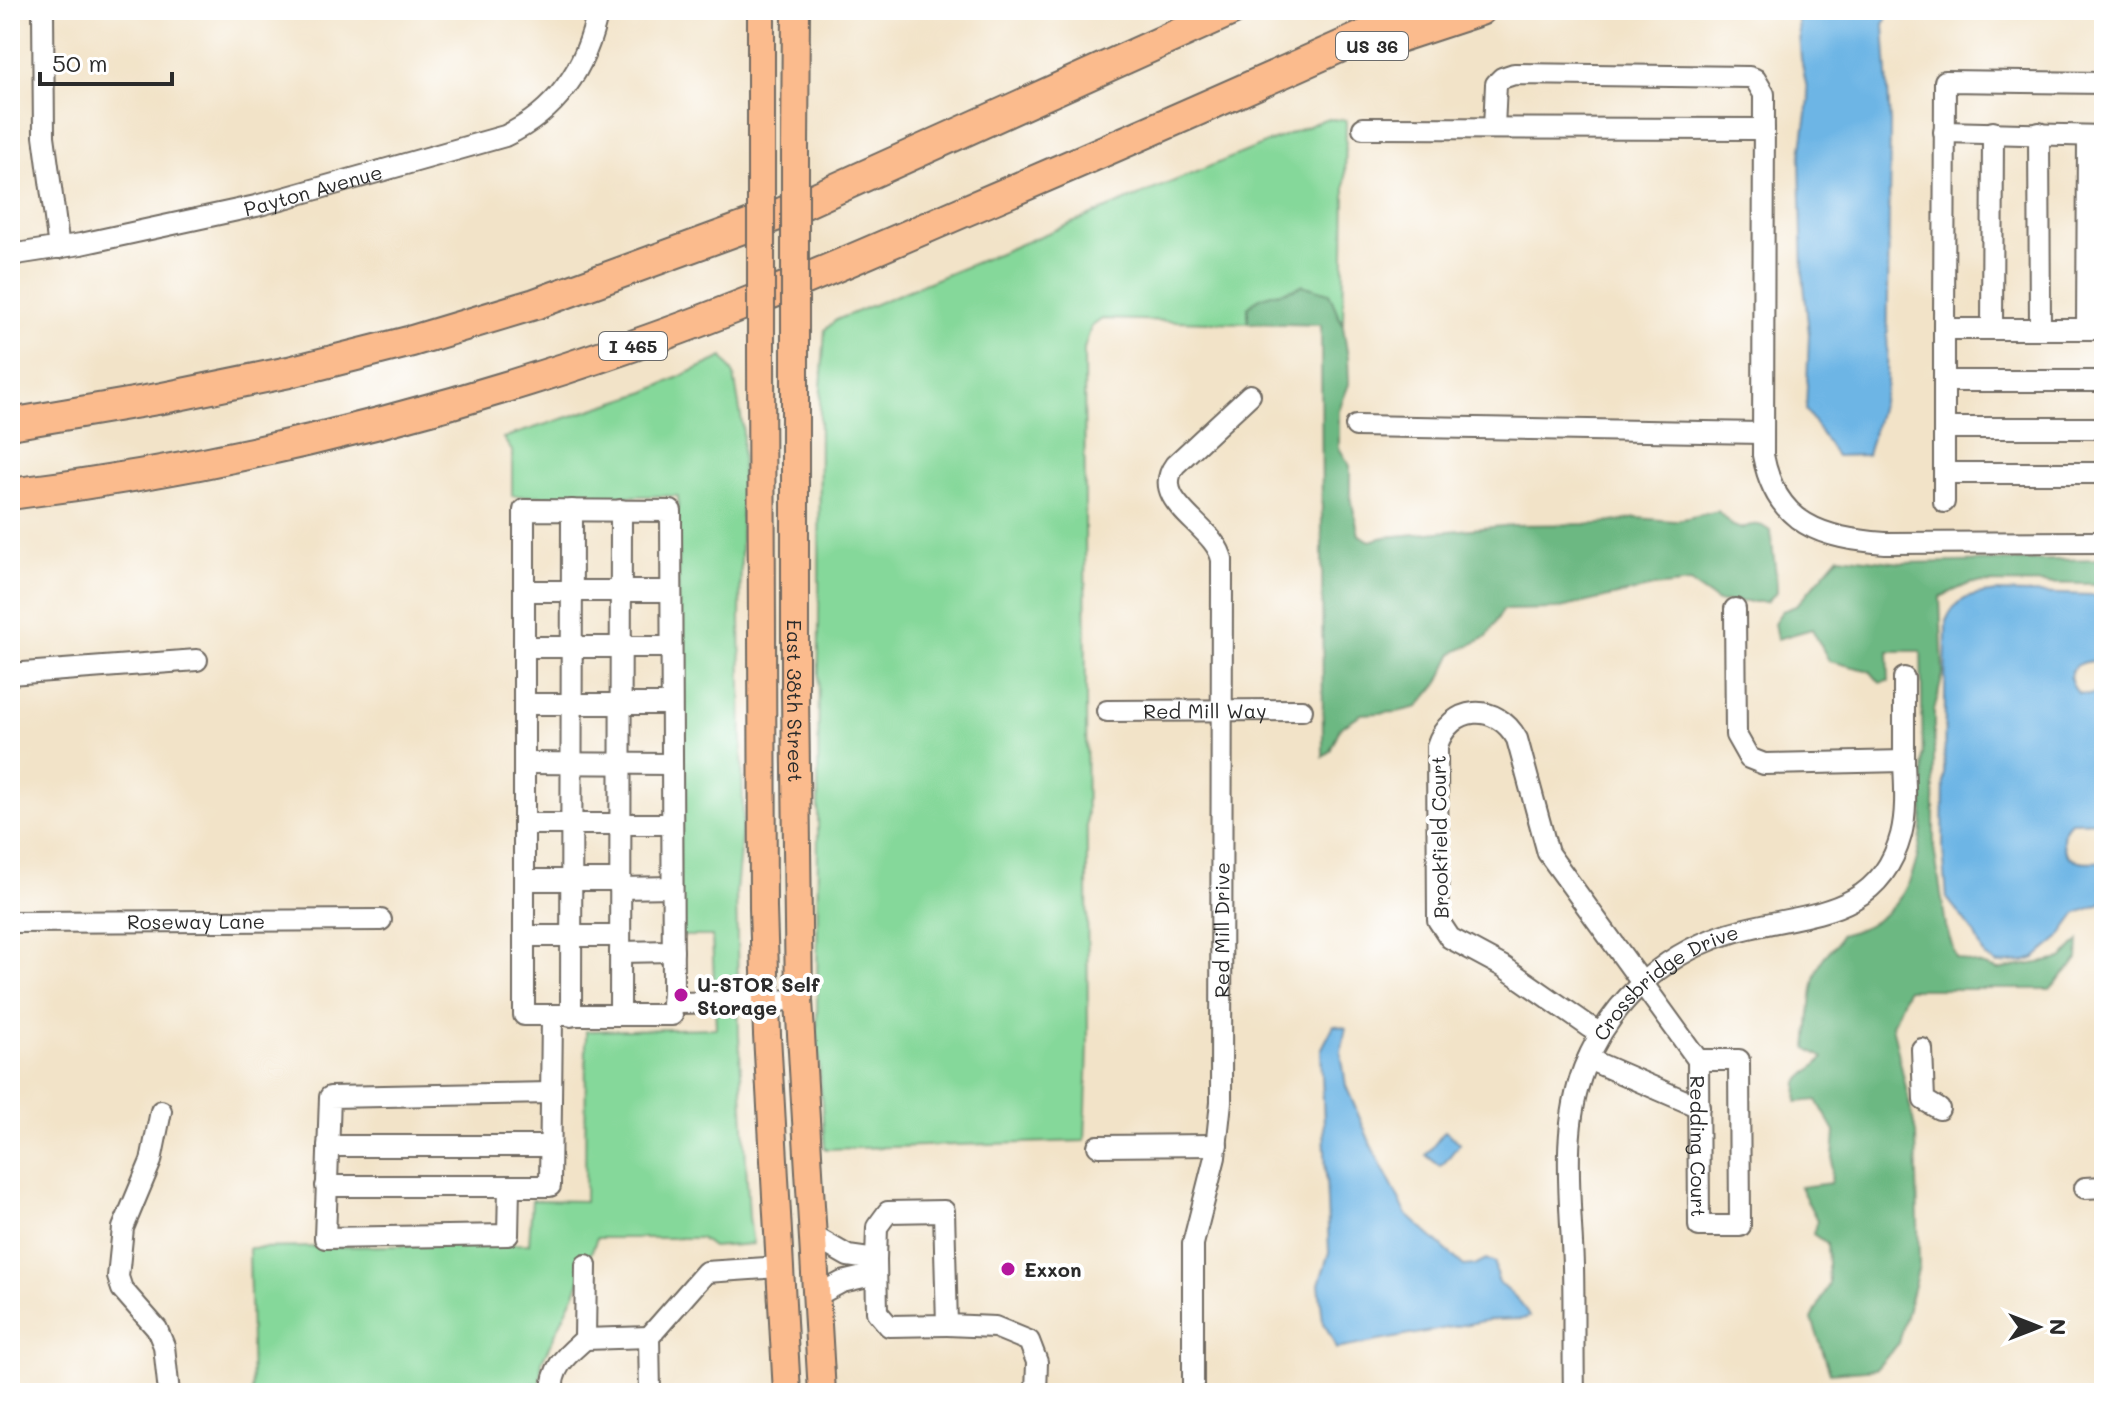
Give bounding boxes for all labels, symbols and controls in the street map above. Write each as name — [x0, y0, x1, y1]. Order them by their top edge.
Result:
road number: US 36 — [1336, 32, 1408, 60]
scale bar — [40, 36, 172, 86]
text: 50 m — [52, 47, 108, 78]
street label: Payton Avenue — [241, 158, 385, 221]
road number: I 465 — [599, 332, 667, 360]
street label: East 38th Street — [782, 620, 809, 783]
street label: Red Mill Way — [1143, 697, 1267, 724]
street label: Brookfield Court — [1425, 755, 1453, 919]
street label: Red Mill Drive — [1208, 862, 1234, 998]
street label: Roseway Lane — [127, 908, 265, 934]
street label: Crossbridge Drive — [1587, 918, 1741, 1045]
place label: U-STOR Self Storage — [697, 971, 820, 1020]
marker: U-STOR Self Storage — [672, 986, 690, 1004]
street label: Redding Court — [1685, 1075, 1712, 1217]
place label: Exxon — [1024, 1256, 1081, 1282]
marker: Exxon — [999, 1260, 1017, 1278]
north arrow — [1998, 1287, 2078, 1367]
text: N — [2044, 1319, 2073, 1335]

